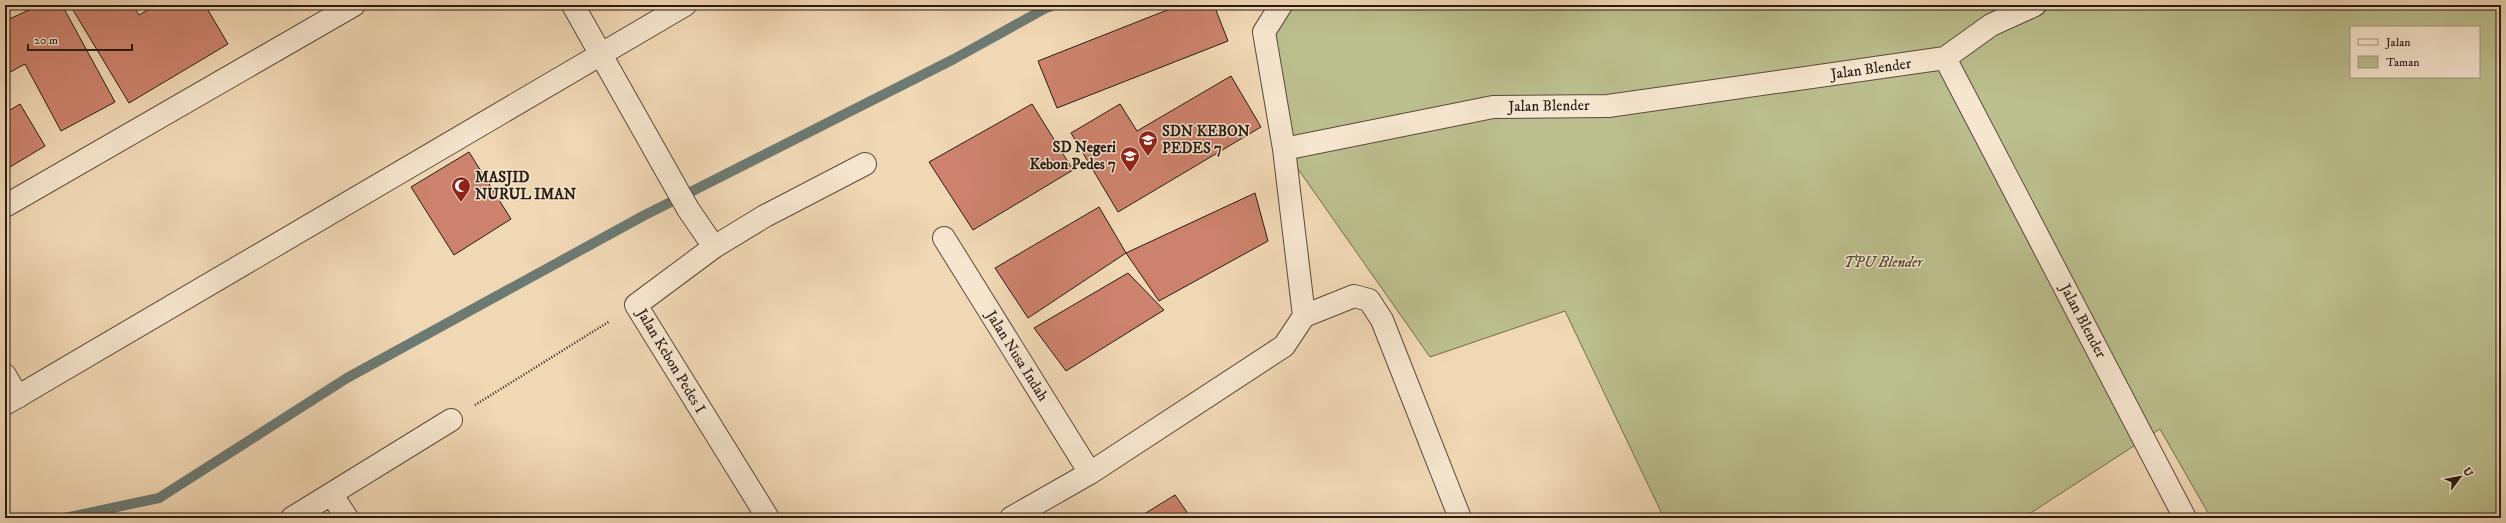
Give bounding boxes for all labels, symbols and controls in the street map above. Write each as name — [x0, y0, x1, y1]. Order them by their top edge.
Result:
scale bar — [28, 26, 132, 52]
legend — [2350, 26, 2480, 78]
text: 20 m — [34, 33, 58, 48]
text: Jalan — [2385, 35, 2411, 50]
street label: Jalan Blender — [1828, 54, 1913, 84]
text: Taman — [2386, 55, 2420, 70]
street label: Jalan Blender — [1506, 96, 1590, 116]
place label: SDN KEBON PEDES 7 — [1162, 122, 1250, 158]
school or university icon: SDN KEBON PEDES 7 — [1137, 129, 1159, 157]
place label: SD Negeri Kebon Pedes 7 — [1030, 138, 1116, 174]
school or university icon: SD Negeri Kebon Pedes 7 — [1119, 145, 1141, 173]
place label: MASJID NURUL IMAN — [475, 168, 577, 204]
mosque icon: MASJID NURUL IMAN — [450, 175, 472, 203]
park label: TPU Blender — [1843, 253, 1924, 272]
street label: Jalan Blender — [2055, 279, 2111, 362]
street label: Jalan Kebon Pedes I — [631, 303, 710, 417]
street label: Jalan Nusa Indah — [980, 305, 1053, 405]
north arrow — [2440, 457, 2480, 497]
text: U — [2459, 465, 2476, 480]

